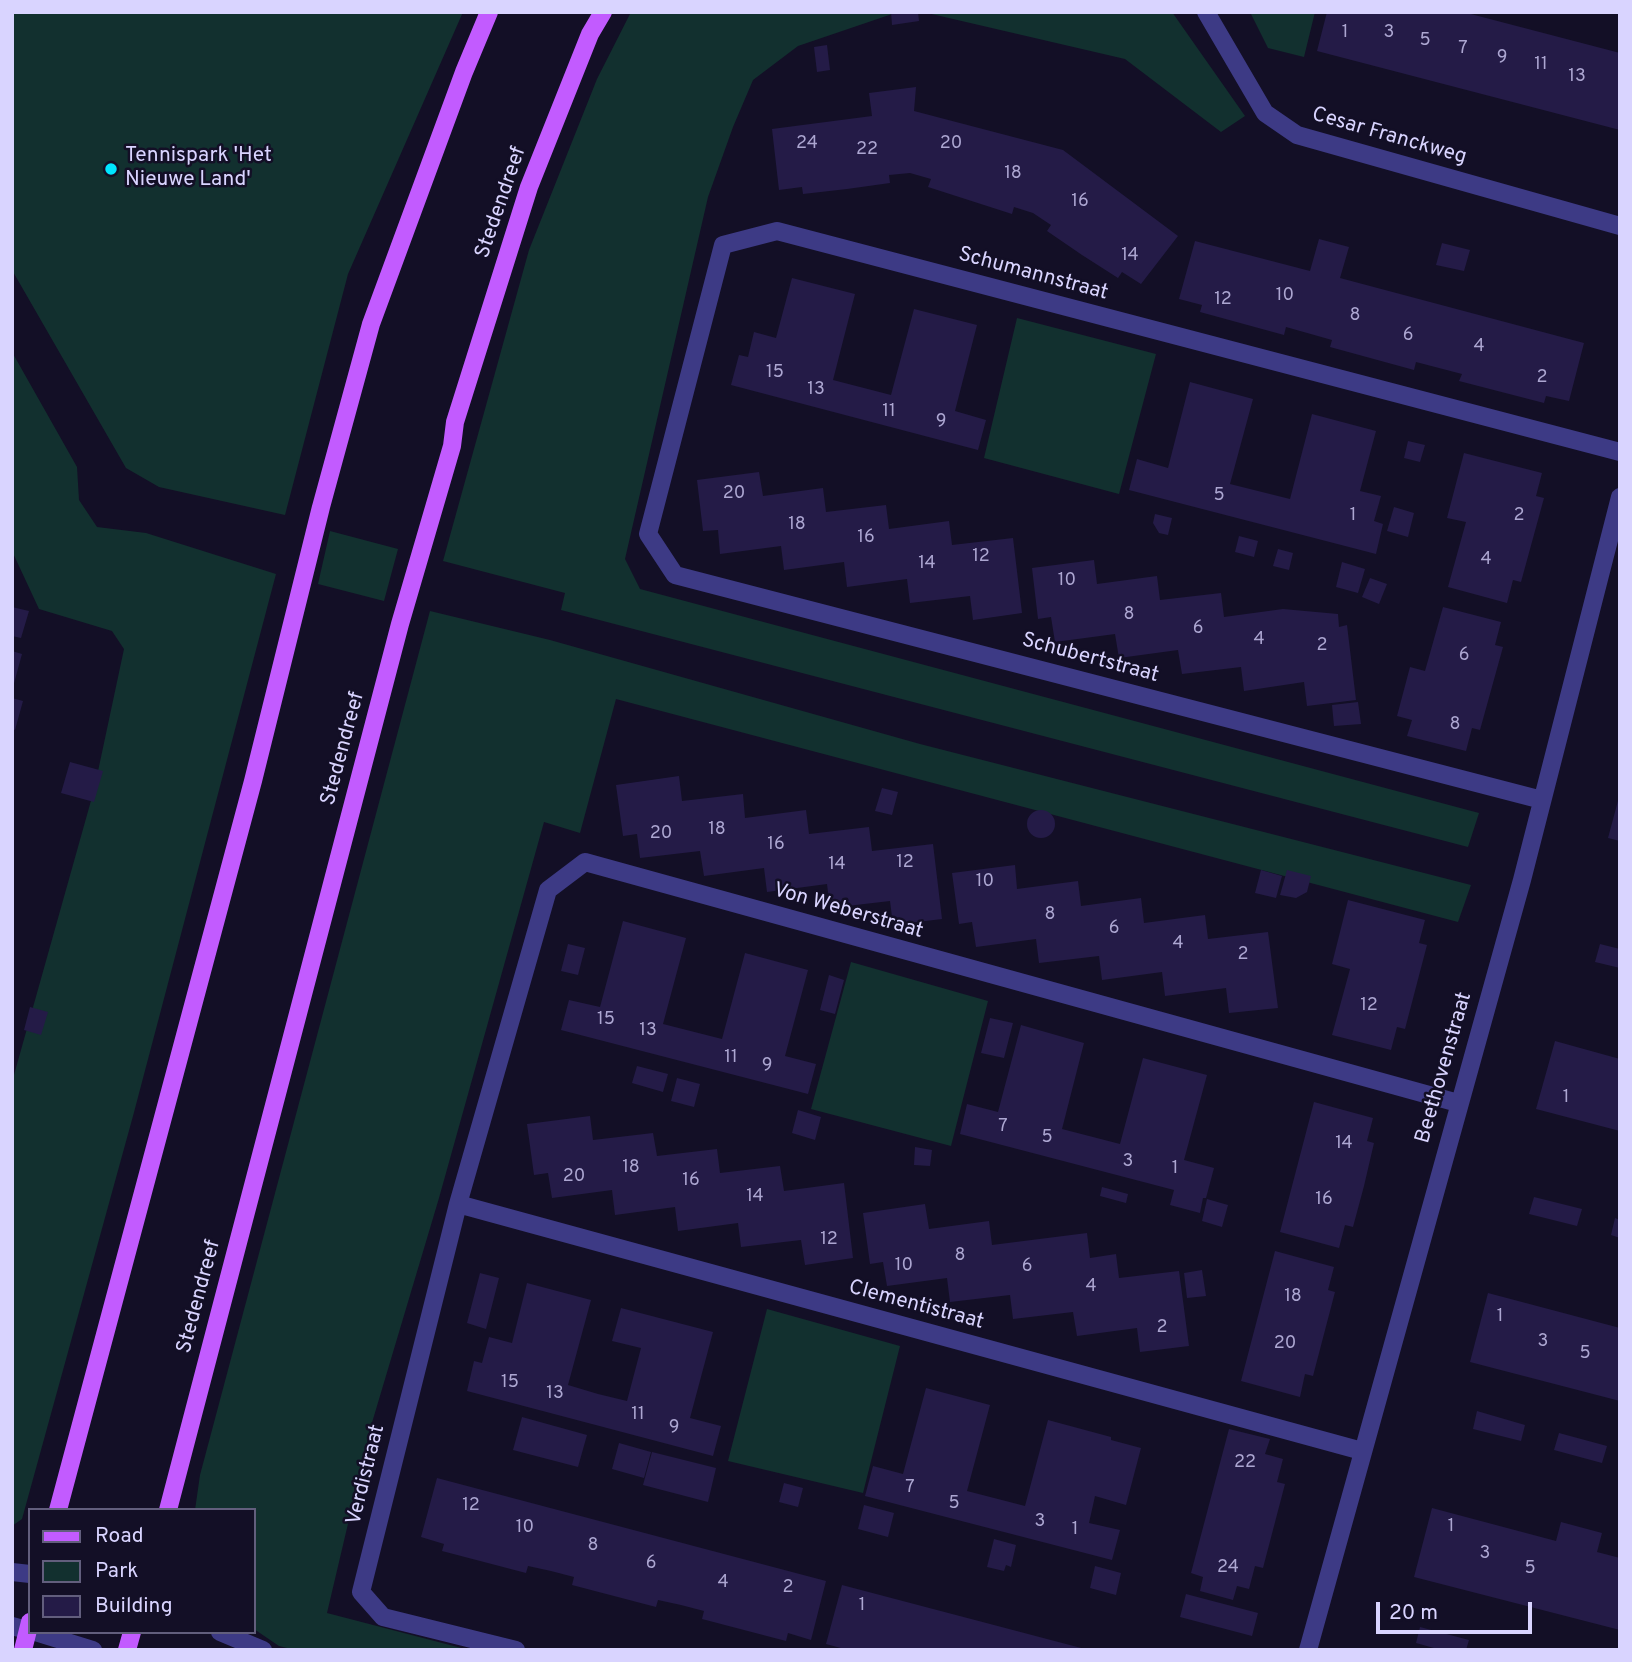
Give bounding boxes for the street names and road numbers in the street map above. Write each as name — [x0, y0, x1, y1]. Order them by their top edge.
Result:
street label: Cesar Franckweg — [1309, 103, 1469, 171]
street label: Stedendreef — [471, 144, 533, 262]
street label: Schumannstraat — [955, 243, 1111, 307]
street label: Schubertstraat — [1019, 629, 1161, 689]
street label: Stedendreef — [317, 690, 371, 808]
street label: Von Weberstraat — [770, 879, 926, 945]
street label: Beethovenstraat — [1411, 989, 1479, 1147]
street label: Stedendreef — [173, 1238, 227, 1356]
street label: Clementistraat — [846, 1276, 986, 1336]
street label: Verdistraat — [342, 1422, 392, 1528]

